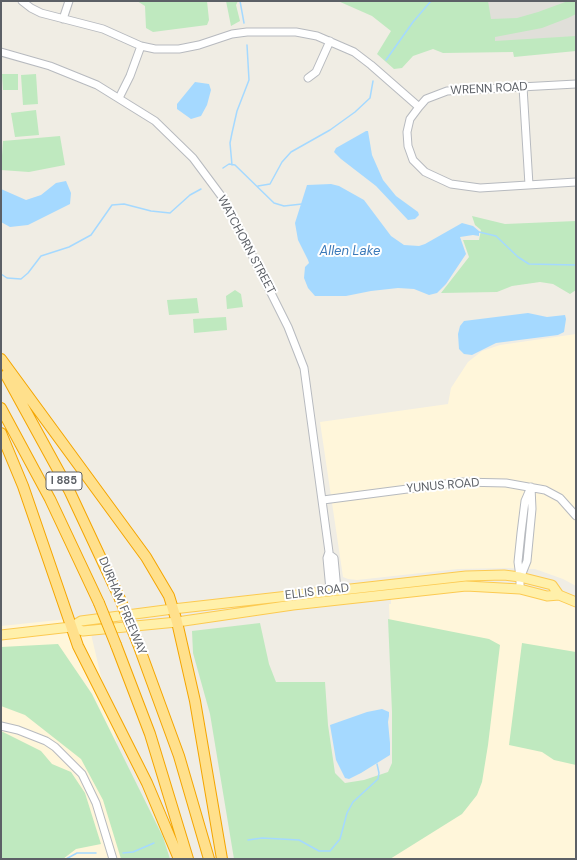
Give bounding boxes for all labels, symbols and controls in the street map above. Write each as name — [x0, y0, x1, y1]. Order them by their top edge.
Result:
street label: WRENN ROAD — [450, 80, 528, 98]
street label: WATCHORN STREET — [214, 193, 278, 297]
water label: Allen Lake — [320, 244, 380, 260]
road number: I 885 — [46, 472, 82, 490]
street label: YUNUS ROAD — [406, 476, 480, 496]
street label: DURHAM FREEWAY — [95, 555, 149, 657]
street label: ELLIS ROAD — [284, 581, 350, 603]

